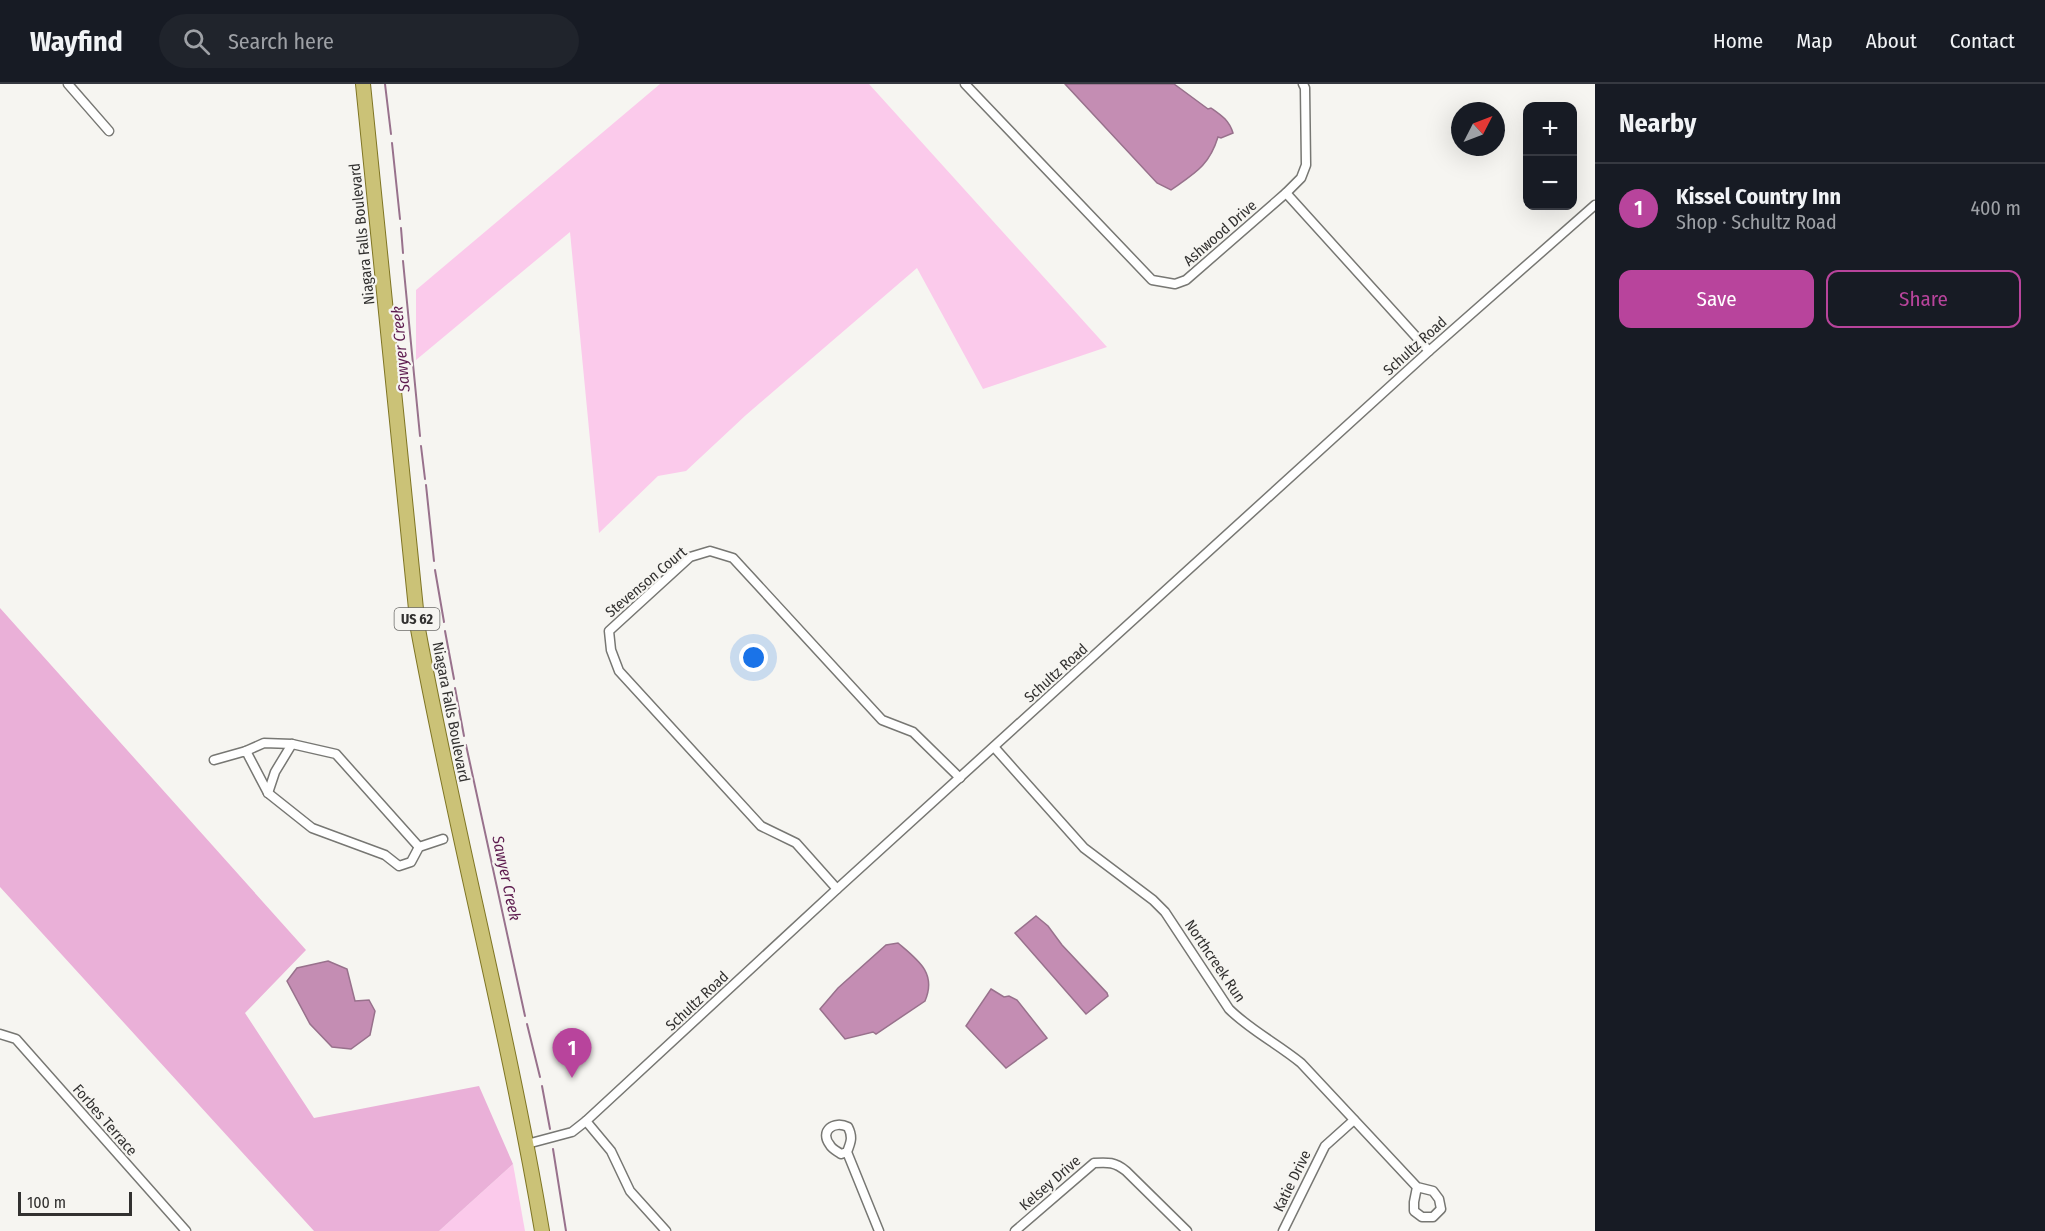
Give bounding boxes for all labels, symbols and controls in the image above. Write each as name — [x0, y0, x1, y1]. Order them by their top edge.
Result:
search box — [159, 14, 579, 68]
text: Wayfind — [30, 25, 123, 58]
icon: search — [180, 25, 213, 58]
text: Search here — [228, 28, 334, 55]
text: Home — [1713, 28, 1763, 54]
text: Map — [1796, 28, 1833, 54]
text: About — [1866, 28, 1917, 54]
text: Contact — [1950, 28, 2015, 54]
north arrow — [1451, 102, 1505, 156]
map controls — [1523, 102, 1577, 210]
button: + — [1523, 102, 1577, 156]
text: Nearby — [1619, 108, 1696, 139]
button: − — [1523, 156, 1577, 210]
street label: Niagara Falls Boulevard — [346, 162, 378, 306]
text: Kissel Country Inn — [1676, 183, 1841, 210]
street label: Ashwood Drive — [1180, 196, 1260, 270]
text: 1 — [1634, 196, 1643, 220]
text: 400 m — [1970, 196, 2021, 220]
text: Shop · Schultz Road — [1676, 210, 1837, 234]
button: Save — [1619, 270, 1814, 328]
button: Share — [1826, 270, 2021, 328]
water label: Sawyer Creek — [387, 305, 414, 394]
street label: Schultz Road — [1380, 313, 1450, 379]
street label: Stevenson Court — [602, 543, 690, 621]
road number: US 62 — [394, 608, 440, 630]
street label: Niagara Falls Boulevard — [429, 640, 473, 784]
street label: Schultz Road — [1021, 640, 1091, 706]
your location — [739, 643, 768, 672]
water label: Sawyer Creek — [488, 833, 525, 922]
street label: Northcreek Run — [1181, 916, 1249, 1006]
street label: Schultz Road — [662, 967, 732, 1035]
pin: 1 — [552, 1028, 592, 1078]
street label: Forbes Terrace — [69, 1081, 141, 1159]
street label: Katie Drive — [1269, 1147, 1315, 1215]
street label: Kelsey Drive — [1016, 1152, 1084, 1214]
scale bar — [18, 1189, 132, 1216]
text: 100 m — [27, 1193, 66, 1212]

